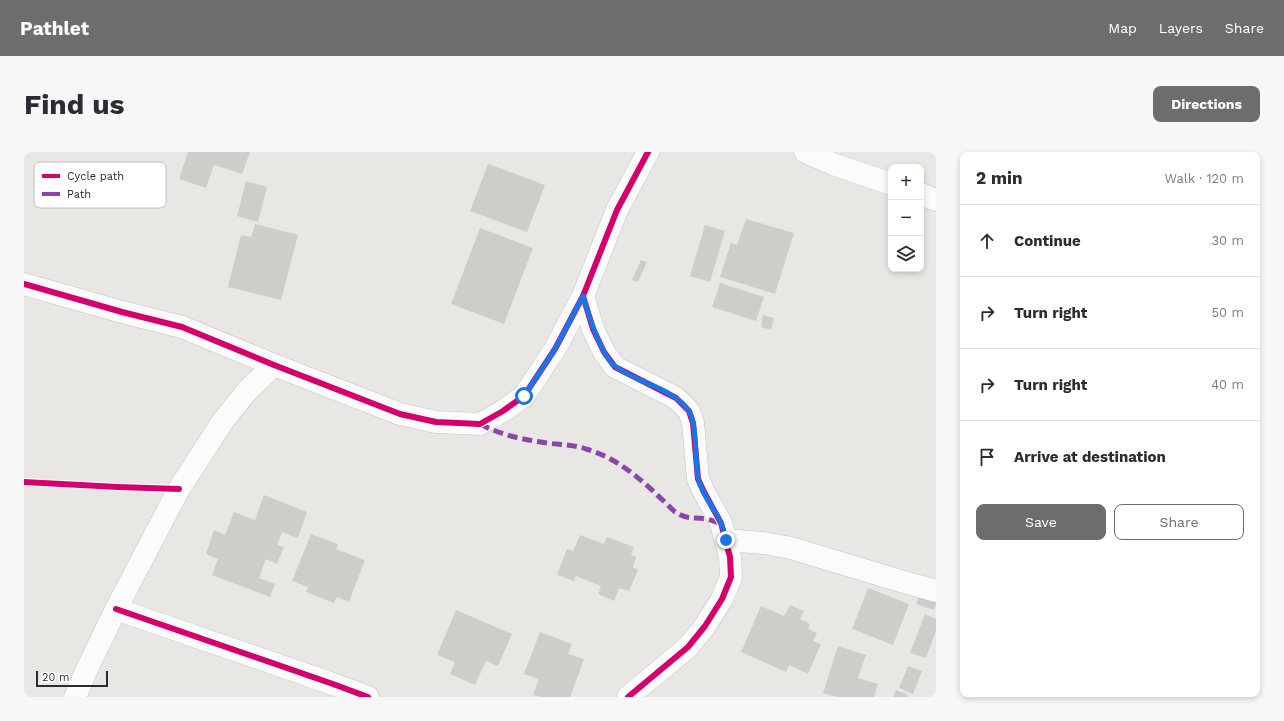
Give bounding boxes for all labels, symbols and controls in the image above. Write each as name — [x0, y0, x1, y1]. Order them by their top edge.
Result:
text: Pathlet — [20, 17, 89, 40]
text: Map — [1108, 20, 1137, 36]
text: Layers — [1159, 20, 1203, 36]
text: Share — [1225, 20, 1264, 36]
button: Directions — [1153, 86, 1260, 122]
text: Find us — [24, 88, 124, 121]
legend — [34, 162, 166, 208]
map controls — [888, 164, 924, 272]
button: + — [888, 164, 924, 200]
text: 2 min — [976, 168, 1022, 188]
text: Cycle path — [67, 170, 124, 183]
text: Walk · 120 m — [1165, 171, 1244, 186]
text: Path — [67, 188, 91, 201]
button: − — [888, 200, 924, 236]
icon: ahead — [976, 230, 998, 252]
text: Continue — [1014, 232, 1081, 250]
text: 30 m — [1212, 233, 1244, 248]
button: layers — [888, 236, 924, 272]
icon: right — [976, 302, 998, 324]
text: Turn right — [1014, 304, 1087, 322]
text: 50 m — [1212, 305, 1244, 320]
icon: right — [976, 374, 998, 396]
text: Turn right — [1014, 376, 1087, 394]
text: 40 m — [1211, 377, 1244, 392]
route start — [515, 387, 533, 405]
icon: arrive — [976, 446, 998, 468]
text: Arrive at destination — [1014, 448, 1166, 466]
button: Save — [976, 504, 1106, 540]
button: Share — [1114, 504, 1244, 540]
route end — [717, 531, 735, 549]
scale bar — [36, 669, 108, 688]
text: 20 m — [42, 671, 70, 684]

